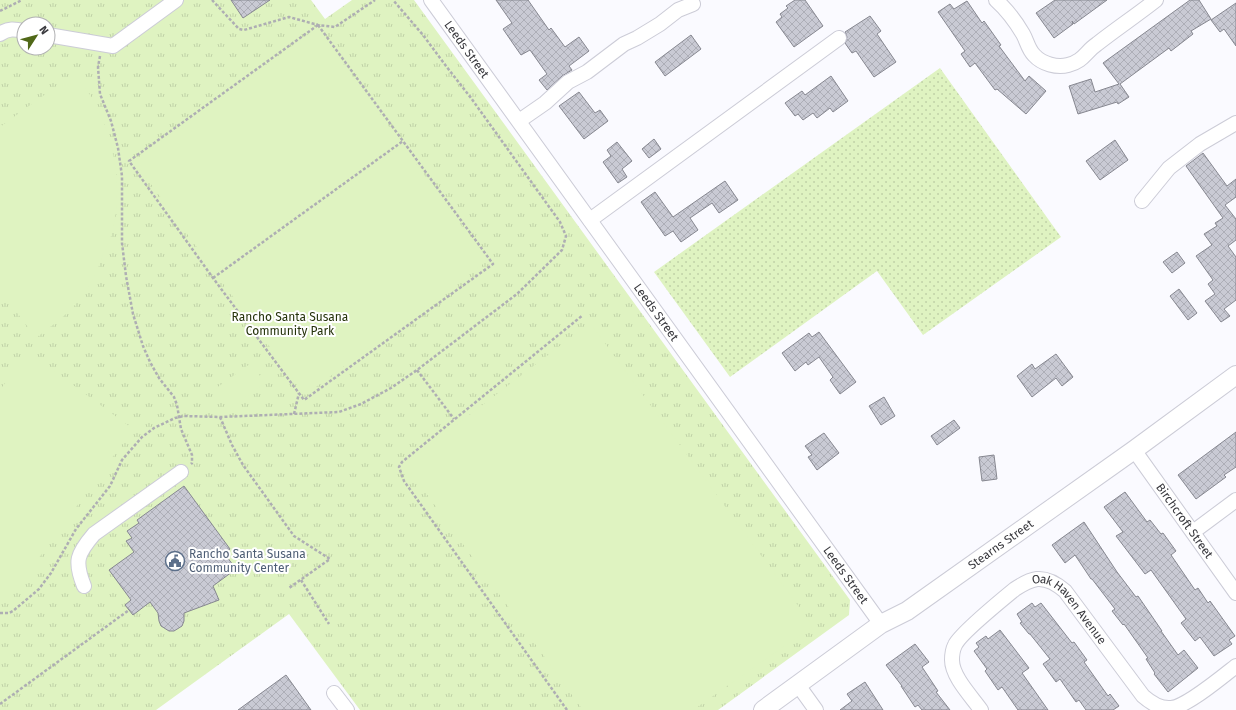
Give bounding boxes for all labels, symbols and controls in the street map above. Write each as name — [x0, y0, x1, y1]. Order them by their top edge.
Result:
north arrow — [16, 16, 56, 56]
street label: Leeds Street — [441, 18, 492, 81]
text: N — [36, 24, 51, 37]
street label: Leeds Street — [631, 281, 682, 344]
park label: Rancho Santa Susana Community Park — [232, 310, 348, 338]
street label: Birchcroft Street — [1153, 481, 1216, 562]
street label: Stearns Street — [965, 516, 1037, 572]
street label: Leeds Street — [820, 544, 871, 607]
place label: Rancho Santa Susana Community Center — [189, 547, 306, 575]
public building icon: Rancho Santa Susana Community Center — [164, 550, 186, 572]
street label: Oak Haven Avenue — [1031, 572, 1109, 647]

